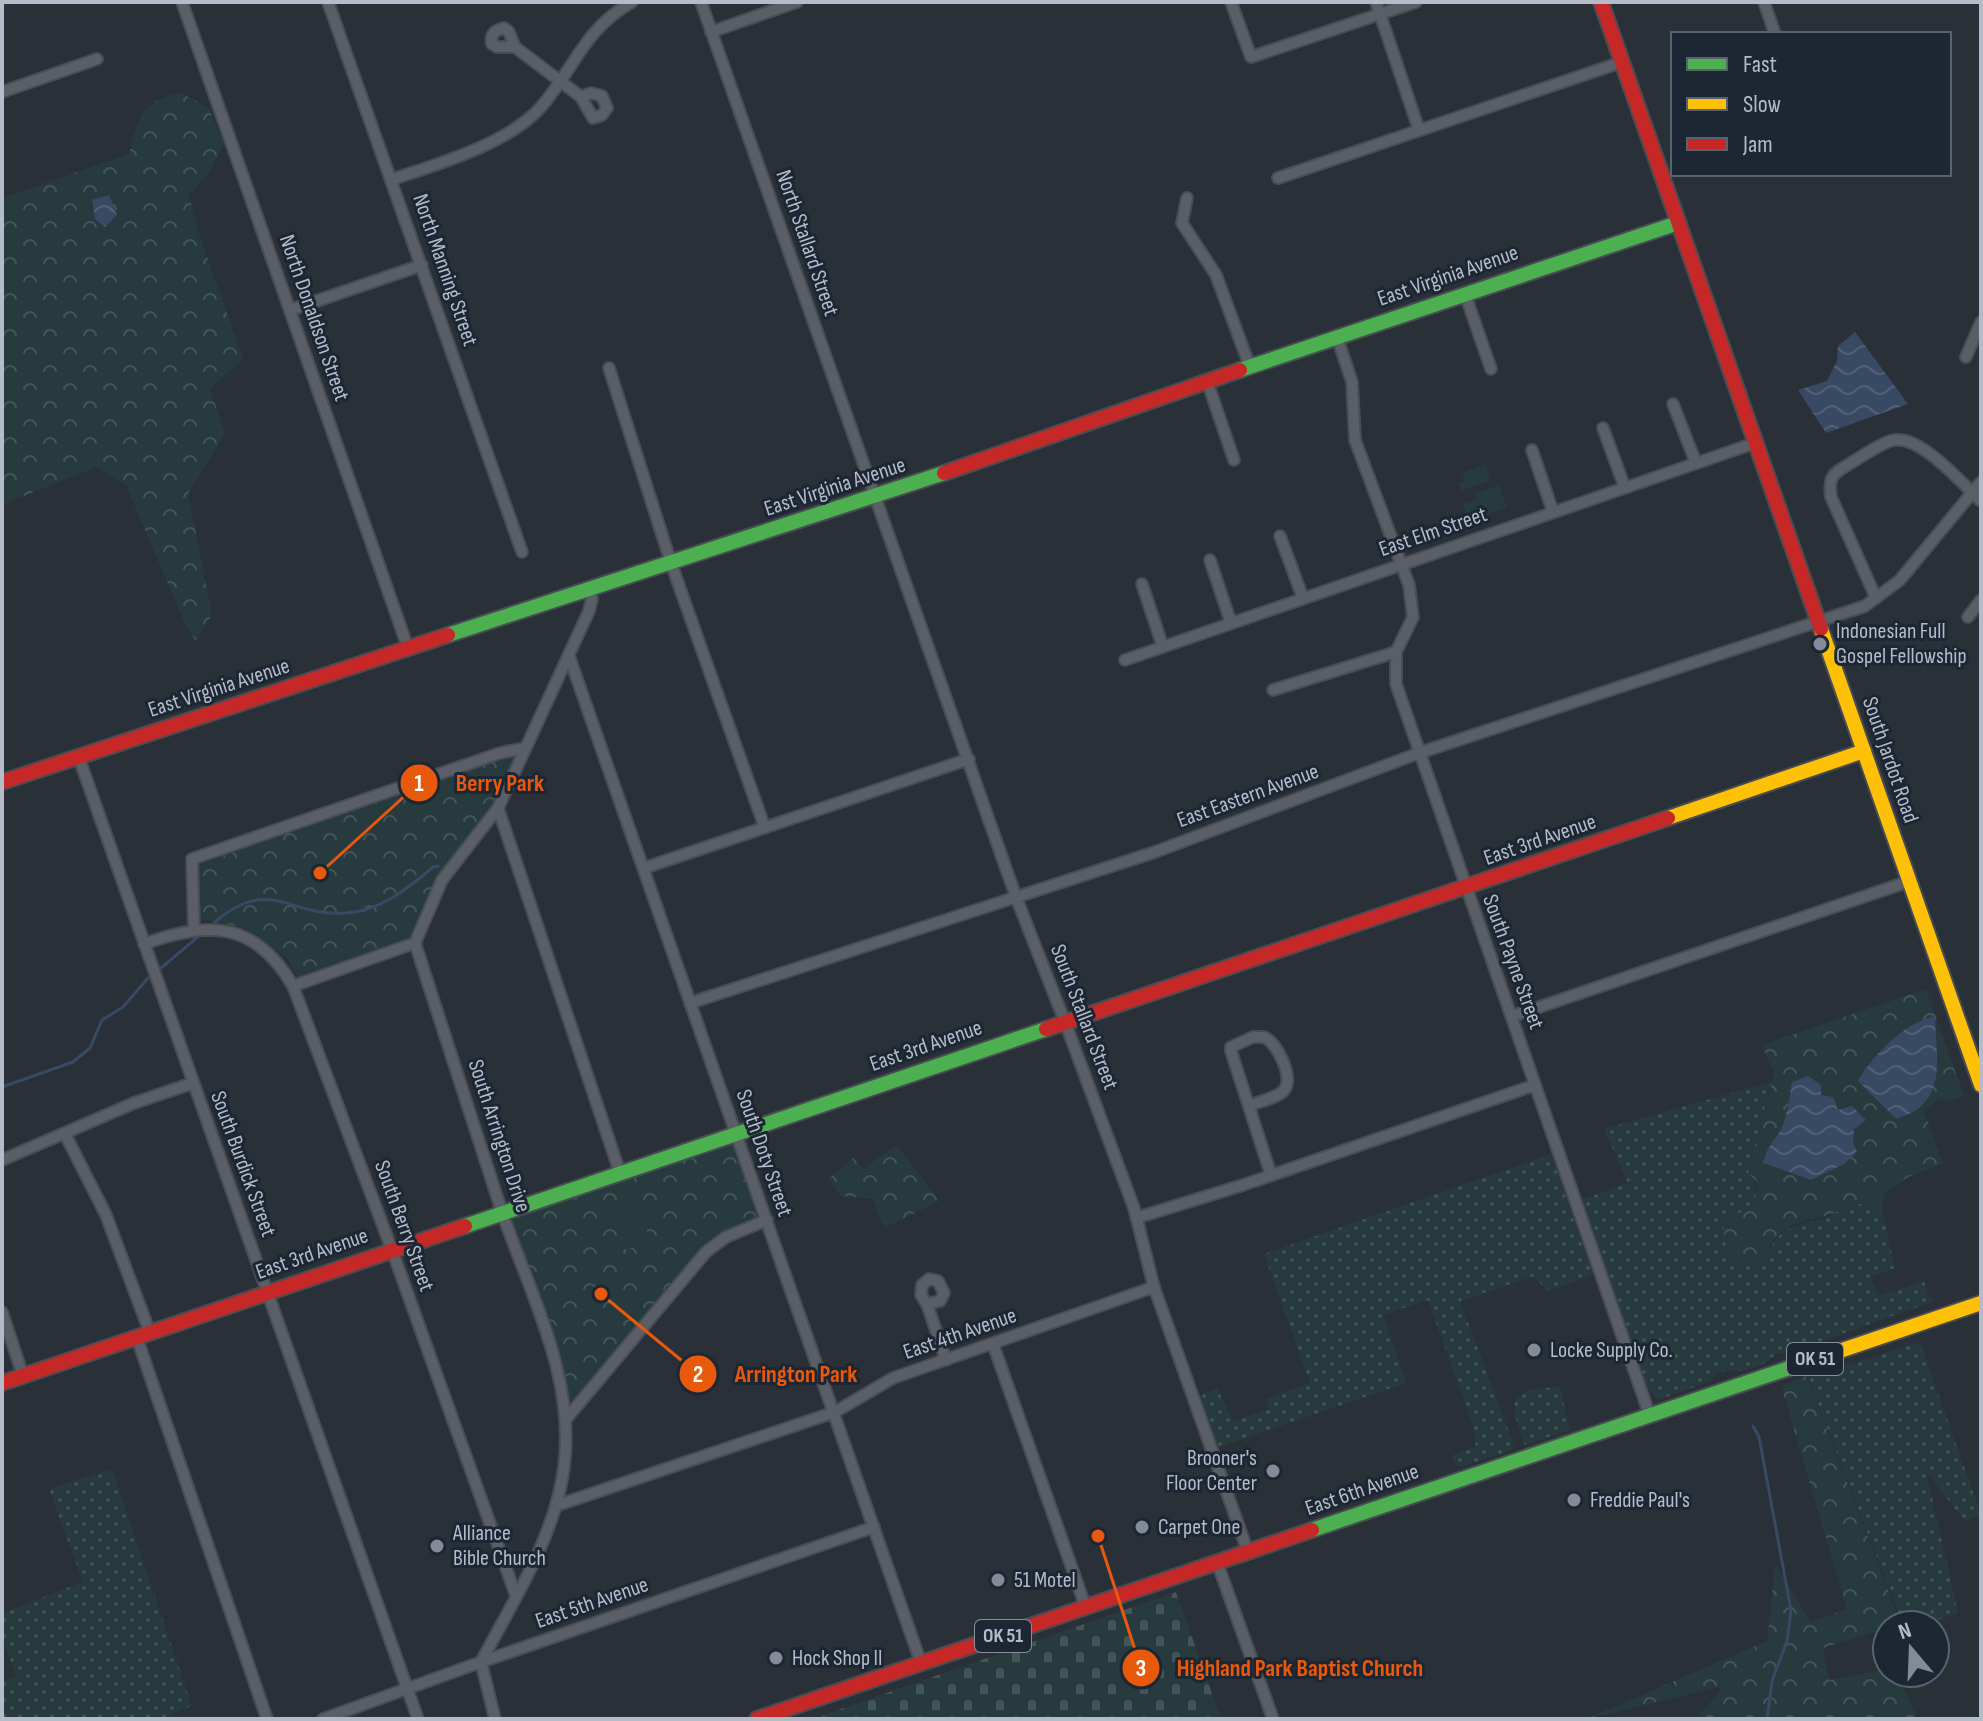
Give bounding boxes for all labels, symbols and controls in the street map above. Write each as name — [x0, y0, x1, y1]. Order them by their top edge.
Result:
legend — [1671, 32, 1951, 176]
text: Fast — [1743, 50, 1777, 79]
text: Slow — [1743, 90, 1781, 119]
text: Jam — [1742, 130, 1773, 159]
street label: North Stallard Street — [769, 166, 845, 320]
street label: North Manning Street — [406, 190, 484, 350]
street label: North Donaldson Street — [273, 231, 355, 405]
street label: East Virginia Avenue — [1374, 239, 1522, 313]
street label: East Virginia Avenue — [761, 451, 909, 523]
street label: East Elm Street — [1375, 501, 1491, 563]
place label: Indonesian Full Gospel Fellowship — [1836, 618, 1967, 670]
marker: Indonesian Full Gospel Fellowship — [1811, 635, 1829, 653]
street label: East Virginia Avenue — [145, 652, 293, 724]
street label: South Jardot Road — [1856, 693, 1924, 827]
street label: East Eastern Avenue — [1173, 758, 1323, 834]
callout: Berry Park — [399, 759, 560, 807]
text: 1 — [414, 769, 424, 798]
text: Berry Park — [456, 769, 544, 798]
street label: East 3rd Avenue — [1480, 808, 1600, 872]
street label: South Payne Street — [1476, 891, 1550, 1033]
street label: South Stallard Street — [1044, 940, 1124, 1094]
street label: East 3rd Avenue — [866, 1014, 986, 1078]
street label: South Arrington Drive — [462, 1056, 536, 1216]
street label: South Doty Street — [730, 1086, 798, 1220]
street label: South Burdick Street — [204, 1088, 282, 1241]
street label: South Berry Street — [368, 1157, 440, 1295]
street label: East 3rd Avenue — [252, 1222, 372, 1286]
street label: East 4th Avenue — [900, 1302, 1020, 1366]
place label: Locke Supply Co. — [1550, 1337, 1673, 1364]
marker: Locke Supply Co. — [1525, 1341, 1543, 1359]
road number: OK 51 — [1787, 1343, 1843, 1375]
callout: Arrington Park — [678, 1350, 873, 1398]
text: 2 — [693, 1360, 703, 1389]
text: Arrington Park — [734, 1360, 857, 1389]
place label: Brooner's Floor Center — [1166, 1445, 1257, 1497]
street label: East 6th Avenue — [1302, 1458, 1422, 1522]
marker: Brooner's Floor Center — [1264, 1462, 1282, 1480]
place label: Freddie Paul's — [1590, 1487, 1690, 1514]
marker: Freddie Paul's — [1565, 1491, 1583, 1509]
place label: Carpet One — [1158, 1514, 1240, 1541]
marker: Carpet One — [1133, 1518, 1151, 1536]
place label: Alliance Bible Church — [452, 1520, 546, 1572]
marker: Alliance Bible Church — [428, 1537, 446, 1555]
place label: 51 Motel — [1014, 1567, 1076, 1594]
street label: East 5th Avenue — [532, 1571, 652, 1635]
marker: 51 Motel — [989, 1571, 1007, 1589]
north arrow — [1871, 1609, 1951, 1689]
text: N — [1895, 1617, 1915, 1646]
road number: OK 51 — [975, 1620, 1031, 1652]
callout: Highland Park Baptist Church — [1121, 1644, 1440, 1692]
place label: Hock Shop II — [792, 1645, 882, 1672]
marker: Hock Shop II — [767, 1649, 785, 1667]
text: 3 — [1136, 1654, 1146, 1683]
text: Highland Park Baptist Church — [1177, 1654, 1423, 1683]

